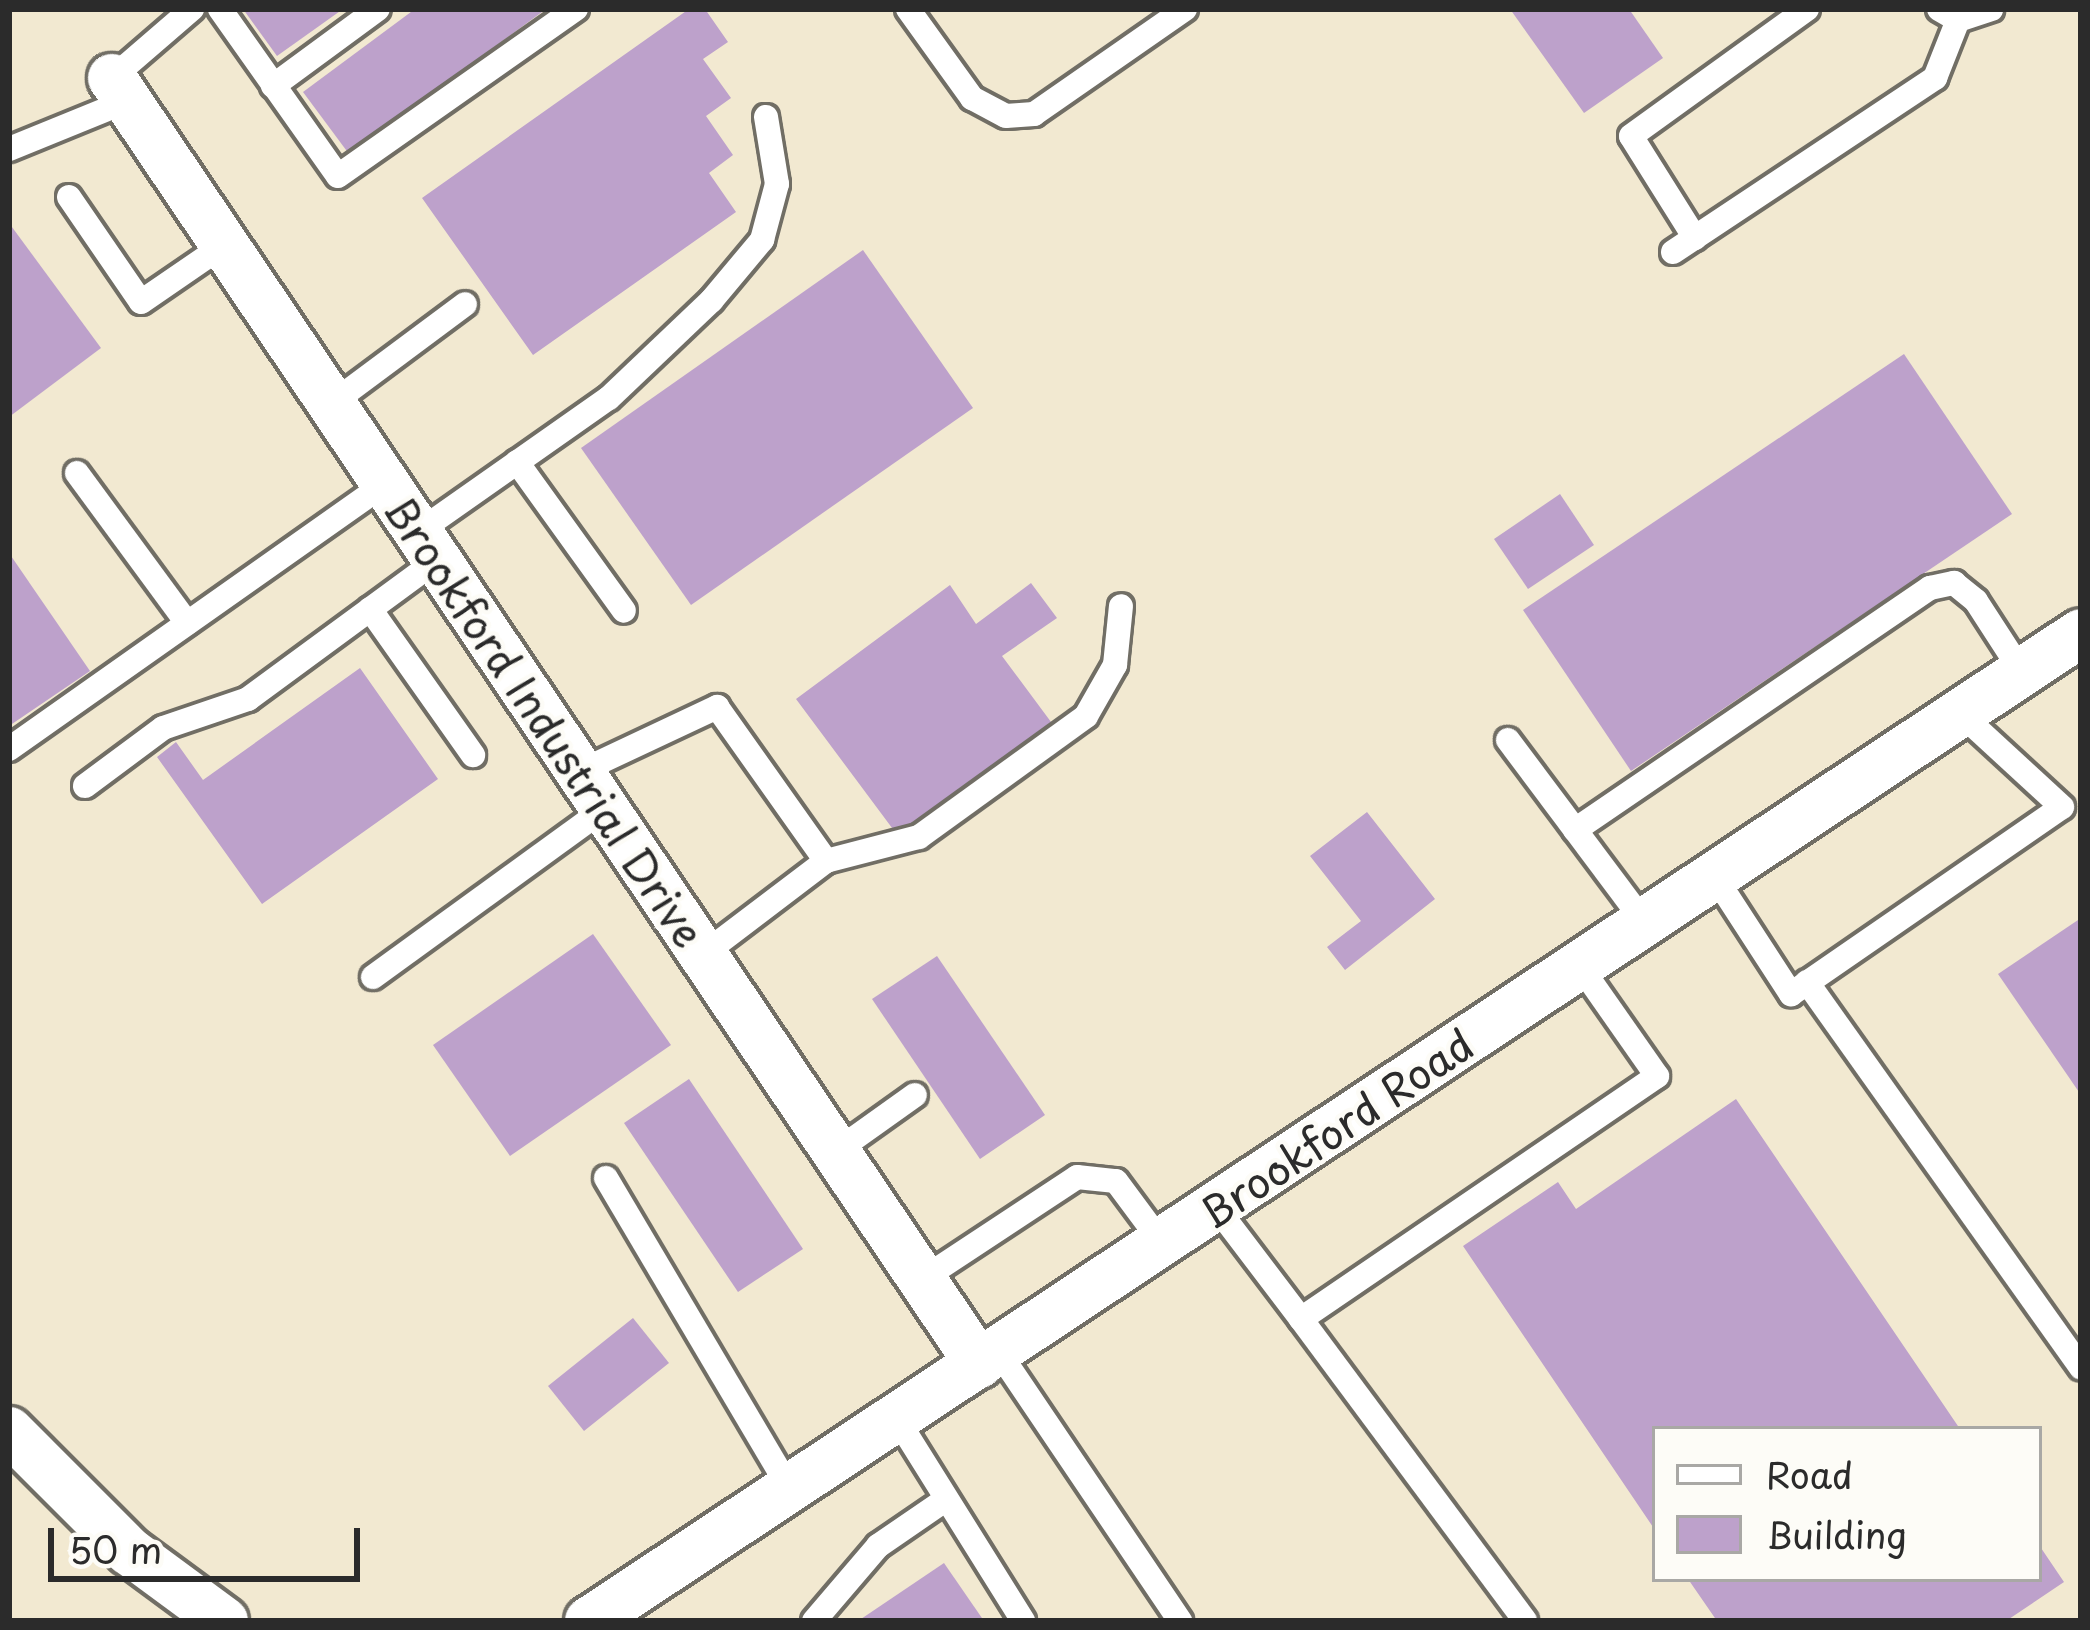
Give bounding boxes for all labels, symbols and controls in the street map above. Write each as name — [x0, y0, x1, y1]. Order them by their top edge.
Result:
street label: Brookford Industrial Drive — [376, 487, 714, 955]
street label: Brookford Road — [1189, 1017, 1483, 1239]
legend — [1652, 1426, 2042, 1582]
text: Road — [1766, 1447, 1853, 1501]
scale bar — [54, 1504, 366, 1578]
text: Building — [1766, 1507, 1907, 1561]
text: 50 m — [69, 1522, 162, 1576]

